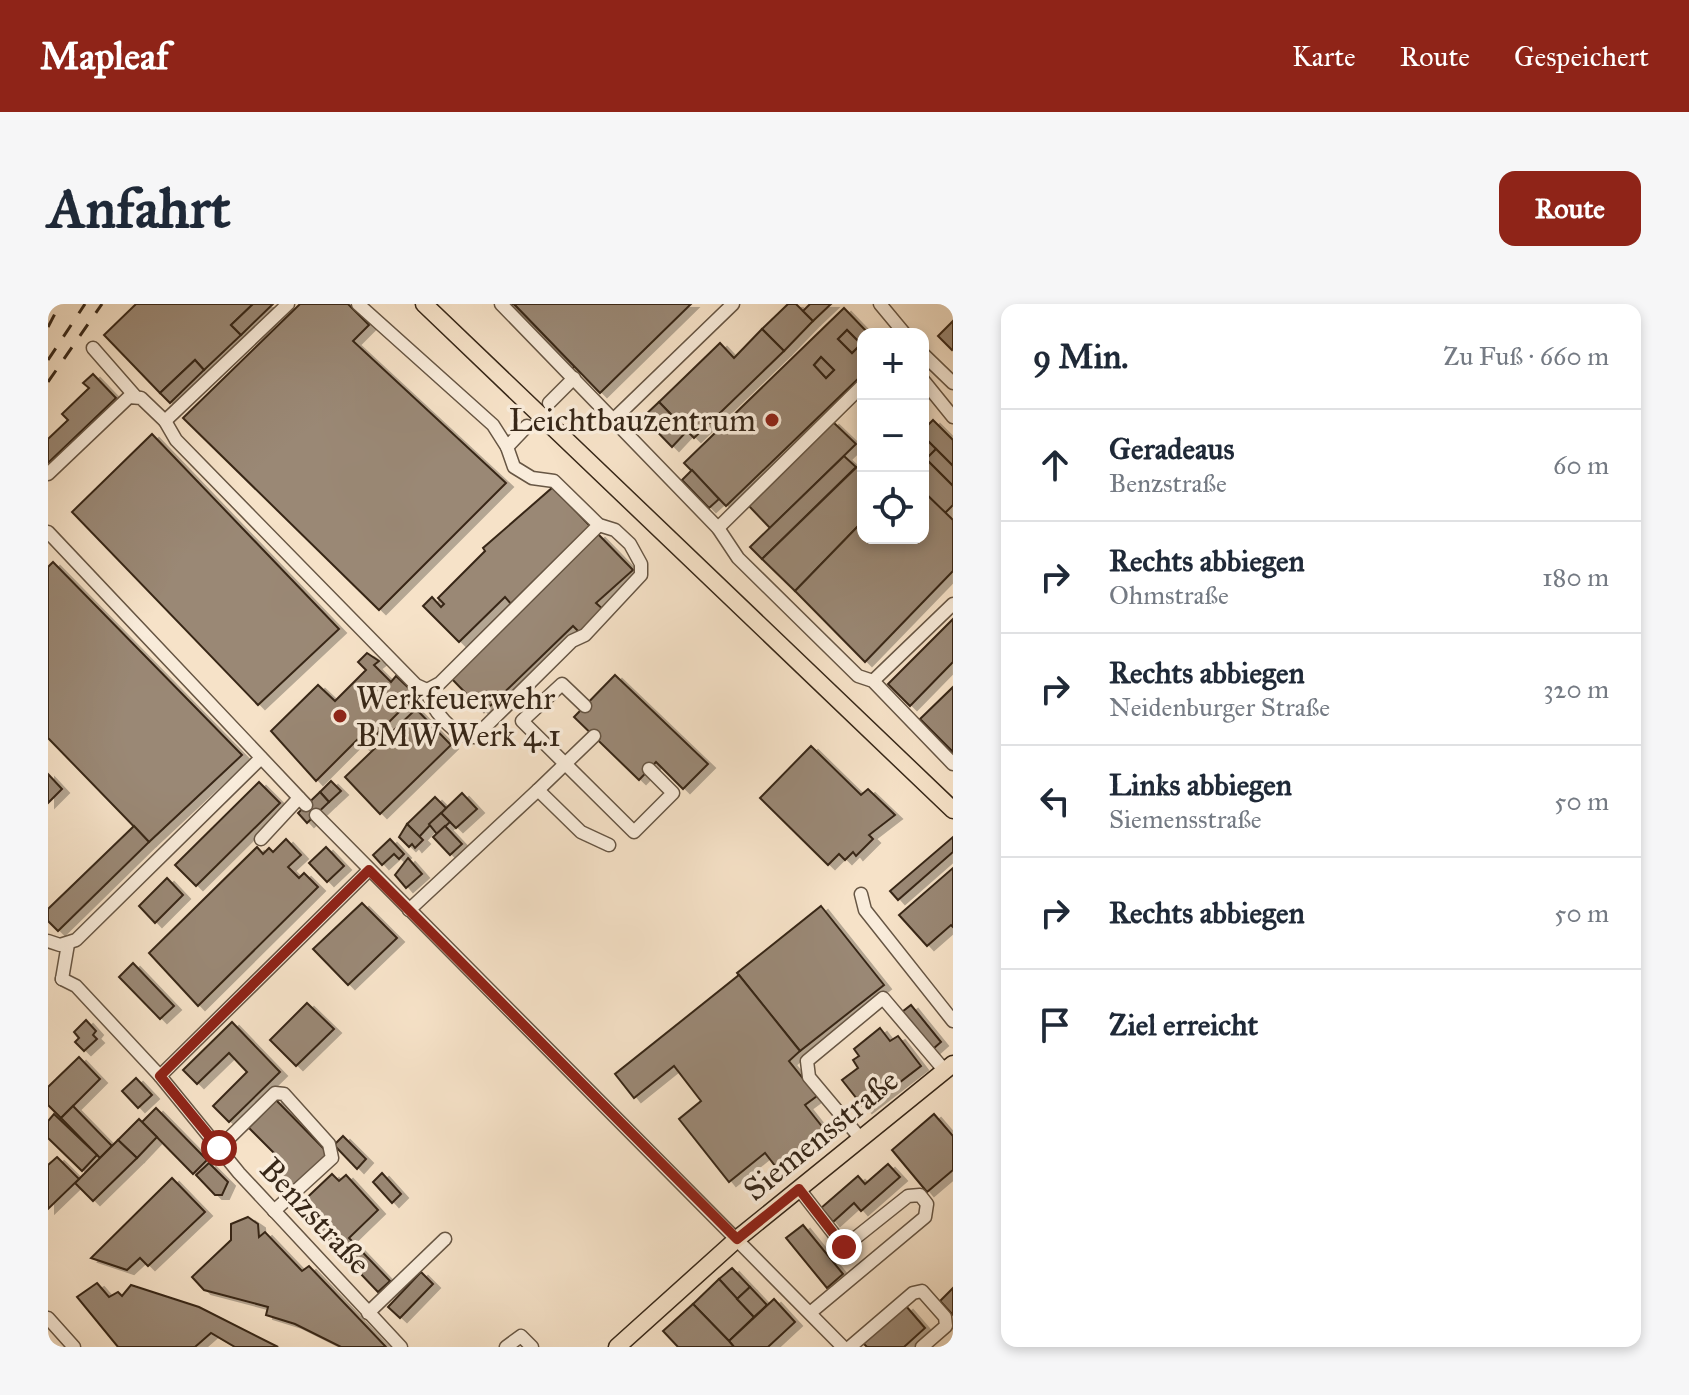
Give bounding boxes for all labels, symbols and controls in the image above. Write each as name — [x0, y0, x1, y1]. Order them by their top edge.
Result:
text: Mapleaf — [40, 33, 169, 79]
text: Karte — [1292, 39, 1356, 74]
text: Route — [1400, 39, 1470, 74]
text: Gespeichert — [1514, 39, 1649, 74]
button: Route — [1499, 171, 1641, 246]
text: Anfahrt — [48, 174, 231, 242]
map controls — [857, 328, 929, 544]
button: + — [857, 328, 929, 400]
text: 9 Min. — [1033, 336, 1128, 377]
text: Zu Fuß · 660 m — [1443, 340, 1609, 372]
button: − — [857, 400, 929, 472]
place label: Leichtbauzentrum — [509, 401, 756, 440]
marker: Leichtbauzentrum — [763, 411, 781, 429]
text: Geradeaus — [1109, 431, 1235, 467]
icon: ahead — [1033, 443, 1077, 487]
text: 60 m — [1553, 449, 1609, 481]
text: Benzstraße — [1109, 467, 1227, 499]
button: locate — [857, 472, 929, 544]
text: Rechts abbiegen — [1109, 543, 1305, 579]
icon: right — [1033, 555, 1077, 599]
text: 180 m — [1542, 561, 1609, 593]
text: Ohmstraße — [1109, 579, 1229, 611]
text: Rechts abbiegen — [1109, 655, 1305, 691]
icon: right — [1033, 667, 1077, 711]
text: 320 m — [1543, 673, 1609, 705]
place label: Werkfeuerwehr BMW Werk 4.1 — [356, 679, 561, 755]
text: Neidenburger Straße — [1109, 691, 1330, 723]
marker: Werkfeuerwehr BMW Werk 4.1 — [331, 707, 349, 725]
text: Links abbiegen — [1109, 767, 1292, 803]
icon: left — [1033, 779, 1077, 823]
text: 50 m — [1554, 785, 1609, 817]
text: Siemensstraße — [1109, 803, 1262, 835]
icon: right — [1033, 891, 1077, 935]
text: Rechts abbiegen — [1109, 895, 1305, 931]
text: 50 m — [1554, 897, 1609, 929]
icon: arrive — [1033, 1003, 1077, 1047]
text: Ziel erreicht — [1109, 1007, 1258, 1043]
street label: Siemensstraße — [736, 1061, 906, 1209]
route start — [201, 1130, 237, 1166]
street label: Benzstraße — [251, 1150, 379, 1282]
route end — [826, 1229, 862, 1265]

